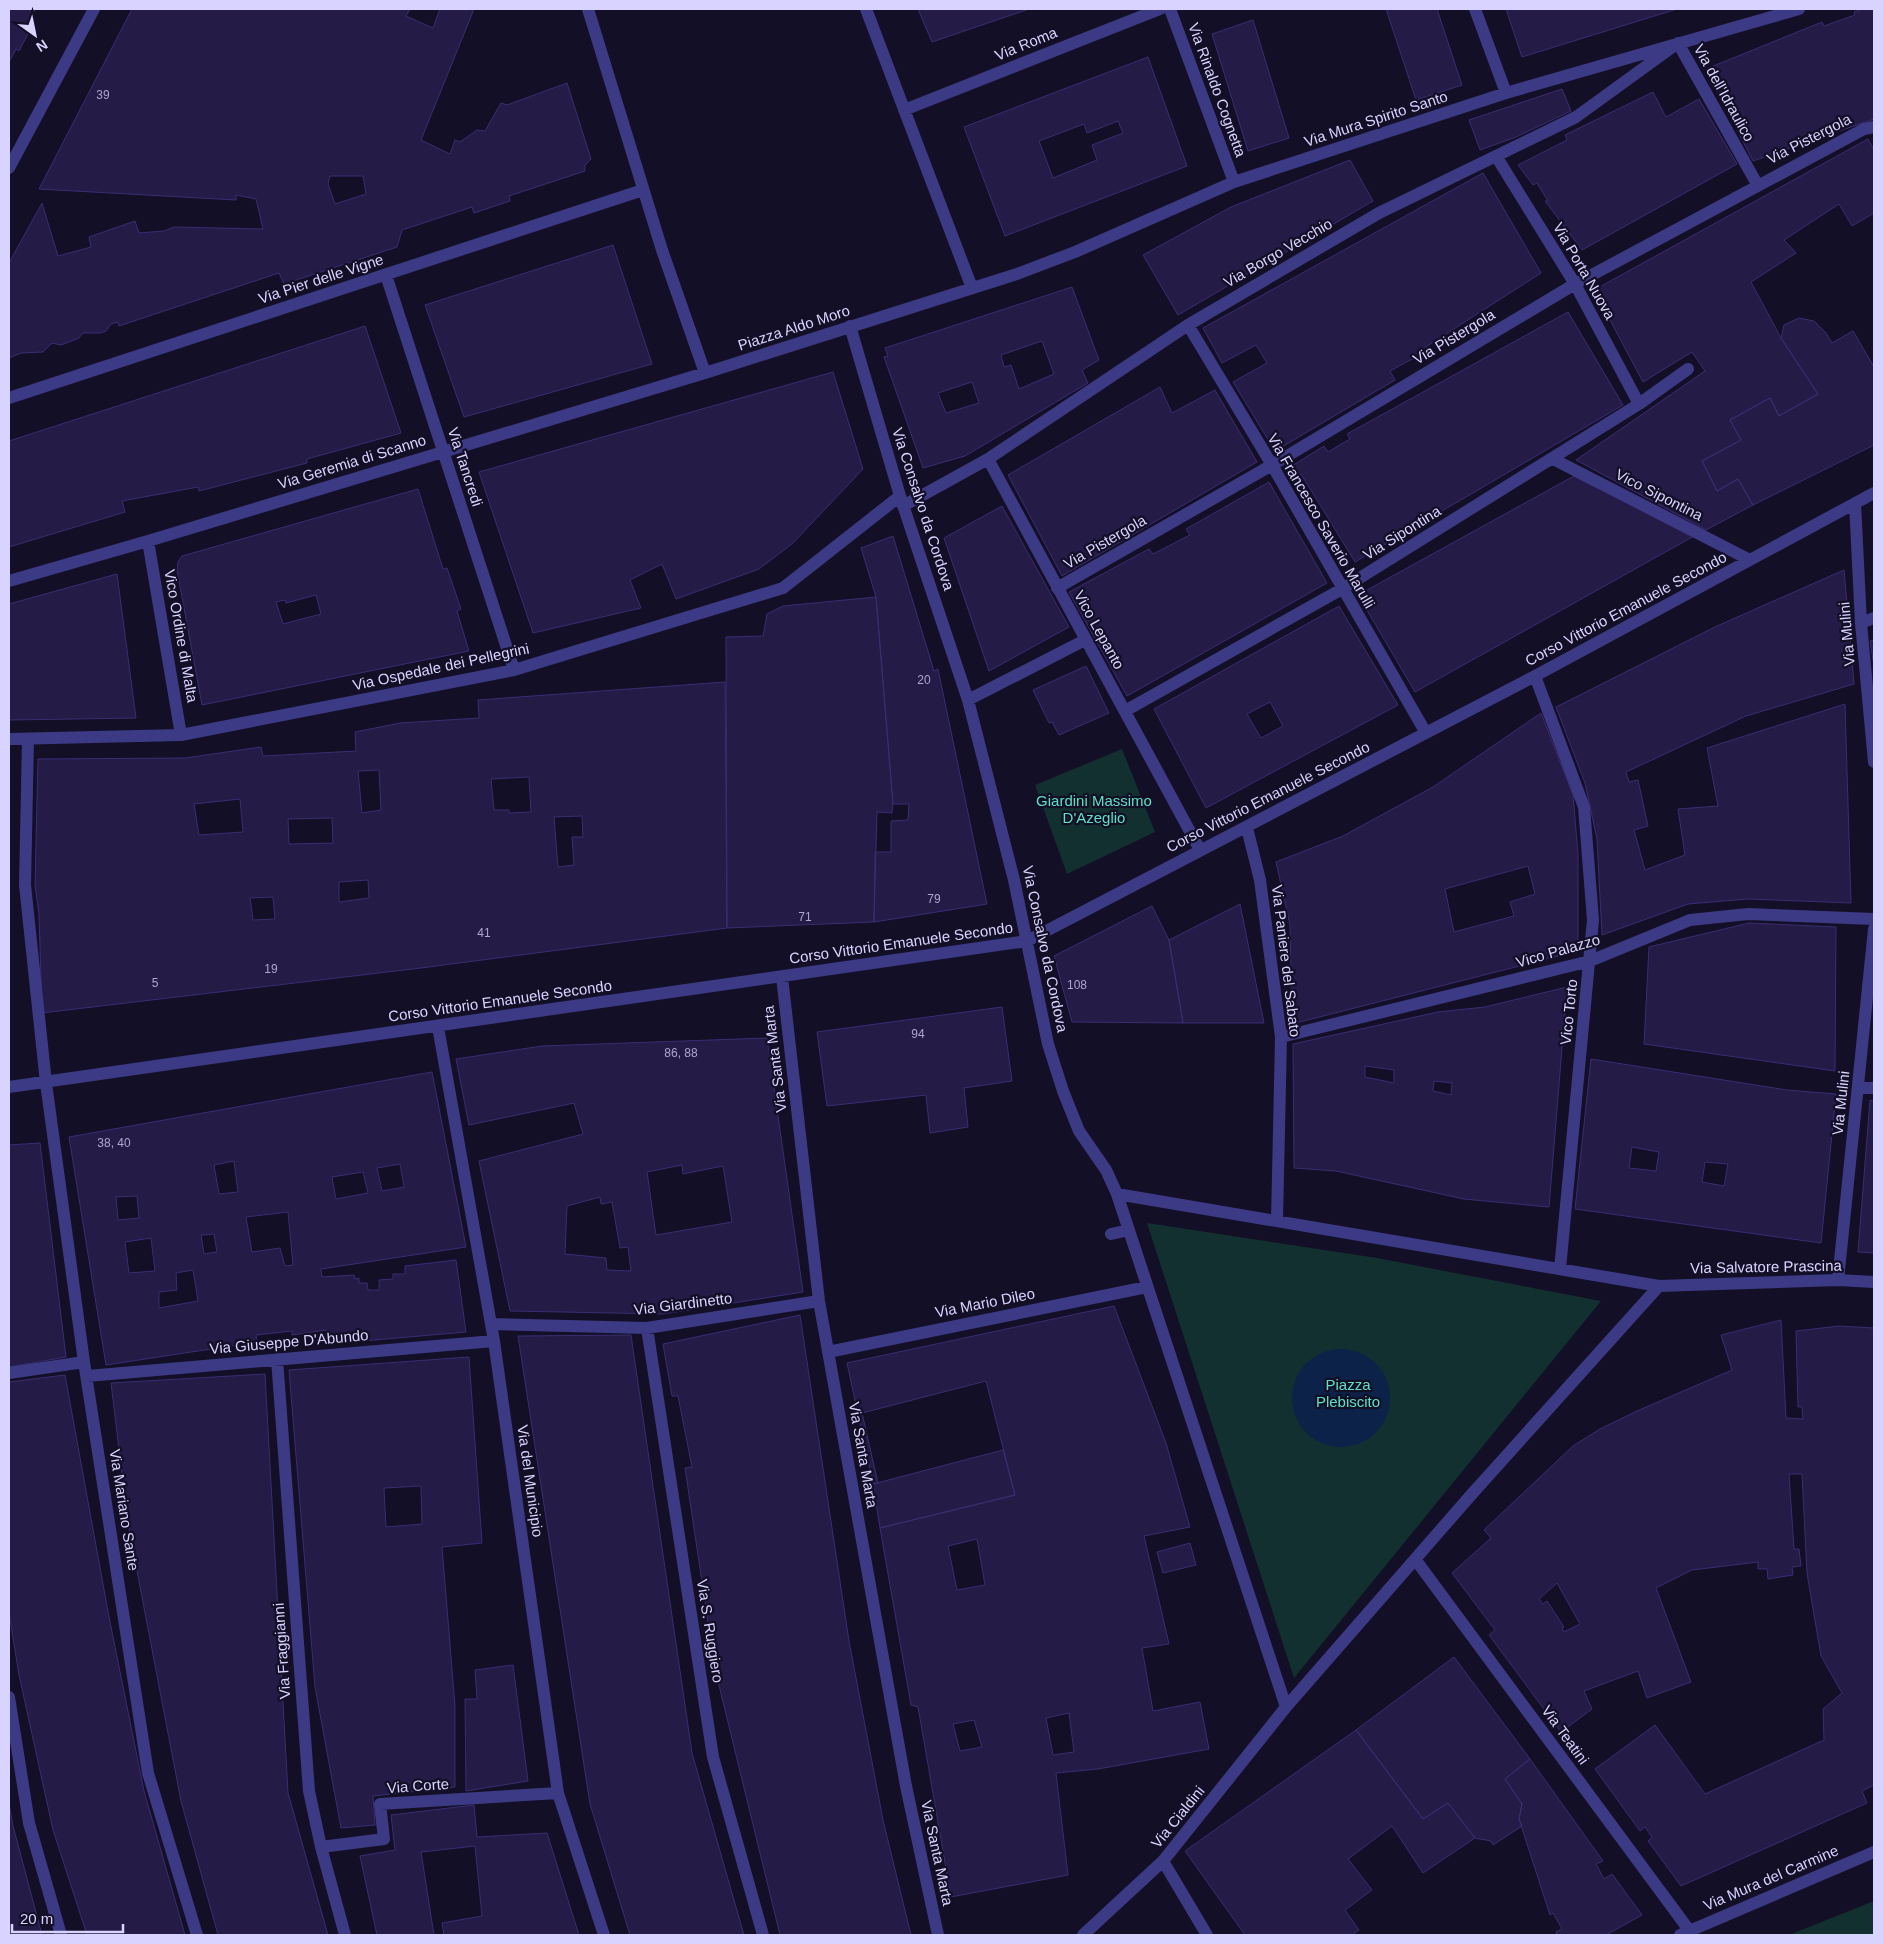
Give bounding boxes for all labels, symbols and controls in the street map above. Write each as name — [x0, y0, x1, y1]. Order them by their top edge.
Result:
north arrow — [10, 10, 60, 60]
street label: Via Rinaldo Cognetta — [1185, 20, 1250, 160]
street label: Via Roma — [992, 23, 1060, 64]
text: N — [33, 36, 51, 55]
street label: Via dell'Idraulico — [1691, 41, 1758, 144]
street label: Via Mura Spirito Santo — [1302, 87, 1450, 150]
house number: 39 — [96, 88, 110, 102]
street label: Via Pistergola — [1764, 110, 1854, 167]
street label: Via Borgo Vecchio — [1221, 215, 1335, 291]
street label: Via Porta Nuova — [1550, 219, 1619, 323]
street label: Via Pier delle Vigne — [256, 250, 385, 307]
street label: Piazza Aldo Moro — [736, 301, 852, 354]
street label: Via Pistergola — [1410, 305, 1498, 368]
street label: Via Tancredi — [445, 425, 486, 508]
street label: Via Consalvo da Cordova — [889, 425, 958, 593]
street label: Via Francesco Saverio Marulli — [1264, 430, 1379, 611]
street label: Via Geremia di Scanno — [276, 431, 428, 492]
street label: Vico Sipontina — [1613, 465, 1706, 524]
street label: Via Sipontina — [1360, 502, 1444, 563]
street label: Via Pistergola — [1061, 511, 1150, 572]
street label: Corso Vittorio Emanuele Secondo — [1522, 548, 1729, 669]
street label: Vico Ordine di Malta — [161, 568, 202, 704]
street label: Vico Lepanto — [1071, 587, 1128, 672]
street label: Via Mulini — [1835, 601, 1858, 667]
street label: Via Ospedale dei Pellegrini — [351, 640, 531, 694]
house number: 20 — [917, 673, 931, 687]
street label: Corso Vittorio Emanuele Secondo — [1163, 738, 1372, 855]
park label: Giardini Massimo D'Azeglio — [1036, 792, 1152, 826]
street label: Via Consalvo da Cordova — [1020, 864, 1072, 1034]
street label: Via Paniere del Sabato — [1269, 884, 1304, 1038]
house number: 79 — [927, 892, 941, 906]
house number: 71 — [798, 910, 812, 924]
street label: Corso Vittorio Emanuele Secondo — [788, 918, 1014, 967]
house number: 41 — [477, 926, 491, 940]
street label: Vico Palazzo — [1514, 930, 1602, 971]
house number: 19 — [264, 962, 278, 976]
house number: 5 — [152, 976, 159, 990]
street label: Corso Vittorio Emanuele Secondo — [387, 976, 613, 1025]
house number: 108 — [1067, 978, 1087, 992]
street label: Vico Torto — [1557, 978, 1580, 1046]
street label: Via Santa Marta — [759, 1004, 789, 1113]
house number: 94 — [911, 1027, 925, 1041]
house number: 86, 88 — [664, 1046, 698, 1060]
street label: Via Mulini — [1829, 1070, 1852, 1136]
house number: 38, 40 — [97, 1136, 131, 1150]
street label: Via Salvatore Prascina — [1690, 1257, 1843, 1276]
street label: Via Mario Dileo — [933, 1284, 1036, 1321]
street label: Via Giardinetto — [633, 1289, 733, 1318]
street label: Via Giuseppe D'Abundo — [209, 1326, 369, 1357]
park label: Piazza Plebiscito — [1316, 1376, 1380, 1410]
street label: Via Santa Marta — [846, 1401, 881, 1510]
street label: Via del Municipio — [514, 1424, 547, 1538]
street label: Via Mariano Sante — [106, 1448, 143, 1572]
street label: Via S. Ruggiero — [694, 1578, 727, 1684]
street label: Via Fraggianni — [270, 1602, 293, 1700]
street label: Via Teatini — [1538, 1702, 1592, 1767]
street label: Via Corte — [386, 1775, 450, 1796]
street label: Via Cialdini — [1147, 1782, 1208, 1851]
street label: Via Santa Marta — [918, 1799, 957, 1908]
street label: Via Mura del Carmine — [1701, 1841, 1841, 1914]
scale bar — [12, 1902, 124, 1934]
text: 20 m — [20, 1910, 53, 1927]

